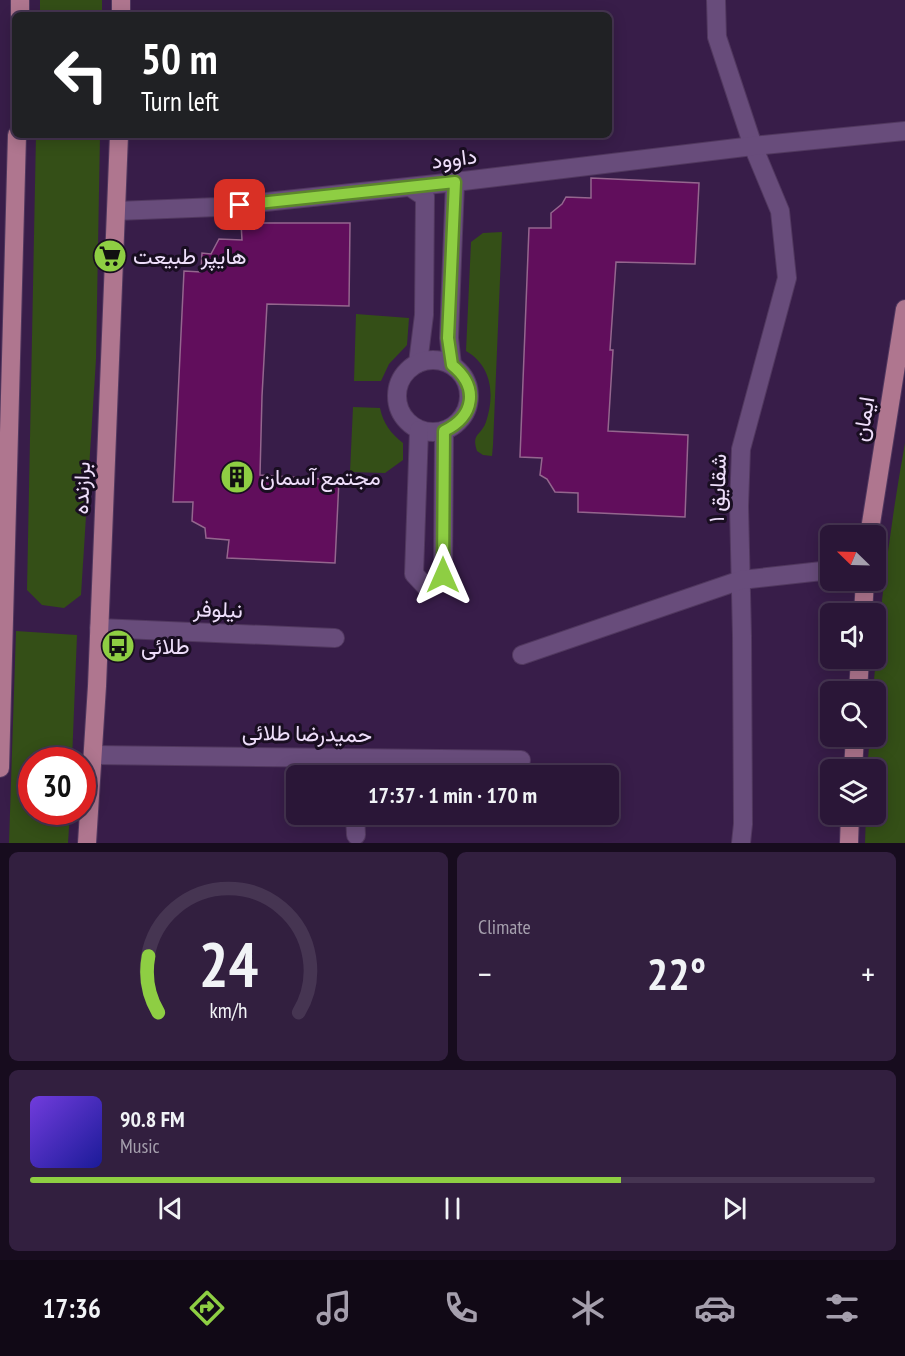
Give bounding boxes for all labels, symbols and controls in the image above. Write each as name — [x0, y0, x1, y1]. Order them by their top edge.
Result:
text: 50 m — [141, 31, 218, 86]
icon: left — [42, 36, 120, 114]
text: Turn left — [141, 84, 219, 118]
street label: داوود — [430, 141, 478, 175]
pin — [214, 179, 265, 230]
icon: arrive — [223, 188, 256, 221]
supermarket icon: هایپر طبیعت — [92, 238, 128, 274]
place label: هایپر طبیعت — [133, 242, 247, 271]
street label: ایمان — [846, 394, 880, 444]
street label: شقایق ۱ — [702, 453, 732, 523]
building icon: مجتمع آسمان — [219, 459, 255, 495]
street label: برازنده — [66, 461, 96, 515]
place label: مجتمع آسمان — [260, 463, 381, 492]
north arrow — [820, 525, 886, 591]
map controls — [820, 525, 886, 825]
position arrow — [411, 543, 475, 607]
street label: نیلوفر — [192, 594, 243, 624]
button: sound — [820, 603, 886, 669]
bus stop icon: طلائی — [100, 628, 136, 664]
place label: طلائی — [141, 632, 190, 660]
button: search — [820, 681, 886, 747]
street label: حمیدرضا طلائی — [242, 718, 372, 748]
speed limit sign: 30 — [18, 747, 96, 825]
button: layers — [820, 759, 886, 825]
text: 17:37 · 1 min · 170 m — [368, 781, 537, 809]
text: Climate — [478, 914, 531, 940]
text: 24 — [199, 923, 258, 1004]
text: 22° — [647, 944, 706, 1002]
text: − — [478, 952, 492, 995]
text: + — [861, 952, 875, 995]
text: km/h — [209, 997, 248, 1025]
text: 90.8 FM — [120, 1105, 185, 1133]
text: Music — [120, 1133, 160, 1159]
icon: previous — [154, 1192, 187, 1225]
icon: pause — [436, 1192, 469, 1225]
icon: next — [718, 1192, 751, 1225]
icon: directions — [186, 1287, 228, 1329]
icon: music — [313, 1287, 355, 1329]
icon: phone — [440, 1287, 482, 1329]
icon: climate — [567, 1287, 609, 1329]
icon: car — [694, 1287, 736, 1329]
icon: filters — [821, 1287, 863, 1329]
text: 17:36 — [42, 1291, 101, 1325]

